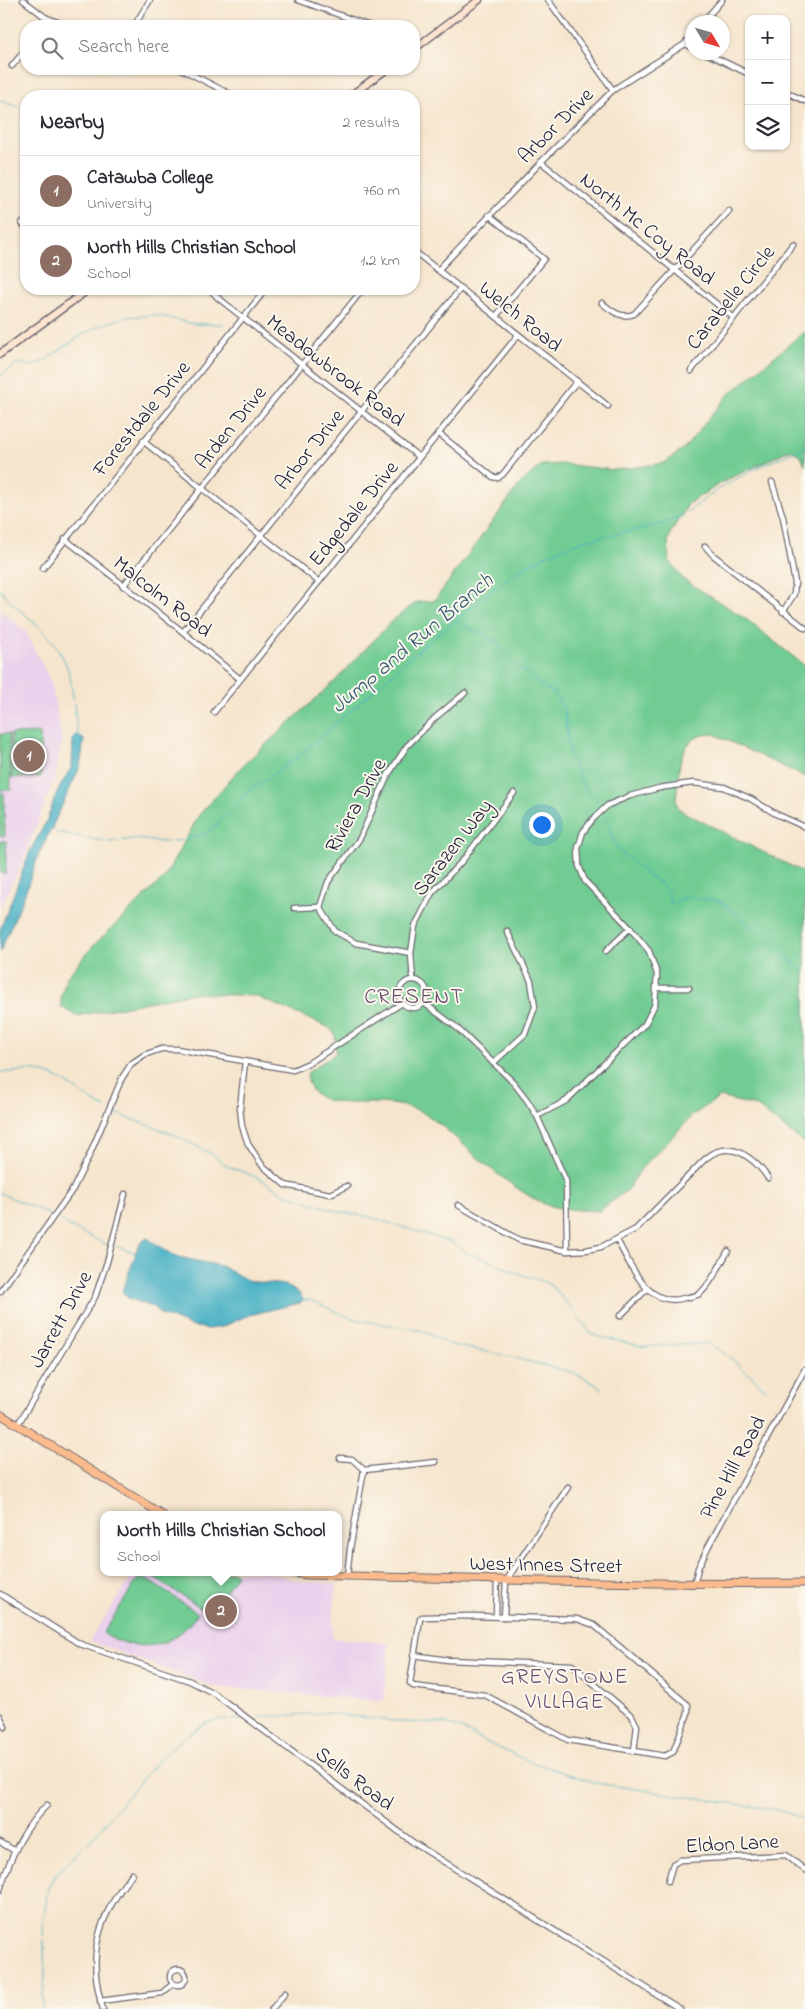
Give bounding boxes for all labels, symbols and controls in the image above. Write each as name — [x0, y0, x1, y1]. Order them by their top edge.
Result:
north arrow — [685, 15, 730, 60]
map controls — [745, 15, 790, 150]
button: + — [745, 15, 790, 60]
search box — [20, 20, 420, 75]
icon: search — [38, 34, 66, 62]
text: Search here — [78, 34, 169, 61]
button: − — [745, 60, 790, 105]
street label: Arbor Drive — [511, 81, 602, 171]
button: layers — [745, 105, 790, 150]
text: Nearby — [40, 108, 104, 138]
text: 2 results — [342, 111, 400, 135]
text: Catawba College — [87, 165, 213, 192]
street label: North Mc Coy Road — [571, 166, 721, 295]
text: 1 — [53, 179, 59, 203]
text: 760 m — [363, 179, 400, 203]
text: University — [87, 192, 152, 216]
text: North Hills Christian School — [87, 235, 296, 262]
street label: Carabelle Circle — [680, 239, 784, 357]
text: 2 — [52, 249, 60, 273]
text: 1.2 km — [360, 249, 400, 273]
text: School — [87, 262, 131, 286]
street label: Welch Road — [472, 275, 568, 361]
street label: Meadowbrook Road — [259, 308, 411, 435]
street label: Forestdale Drive — [86, 354, 199, 484]
street label: Arden Drive — [188, 379, 275, 477]
street label: Arbor Drive — [268, 403, 353, 497]
street label: Edgedale Drive — [302, 454, 409, 575]
street label: Malcolm Road — [106, 549, 218, 646]
water label: Jump and Run Branch — [325, 566, 502, 722]
pin: 1 — [13, 737, 45, 775]
street label: Riviera Drive — [319, 753, 395, 859]
street label: Sarazen Way — [406, 793, 503, 904]
your location — [529, 812, 555, 838]
district label: CRESENT — [364, 982, 464, 1014]
street label: Jarrett Drive — [23, 1265, 101, 1374]
street label: Pine Hill Road — [693, 1411, 775, 1525]
popup — [100, 1511, 342, 1576]
text: North Hills Christian School — [117, 1518, 325, 1545]
text: School — [117, 1545, 160, 1569]
street label: West Innes Street — [469, 1550, 623, 1582]
pin: 2 — [205, 1592, 237, 1630]
district label: GREYSTONE VILLAGE — [501, 1662, 629, 1719]
street label: Sells Road — [308, 1740, 400, 1819]
street label: Eldon Lane — [685, 1828, 780, 1862]

